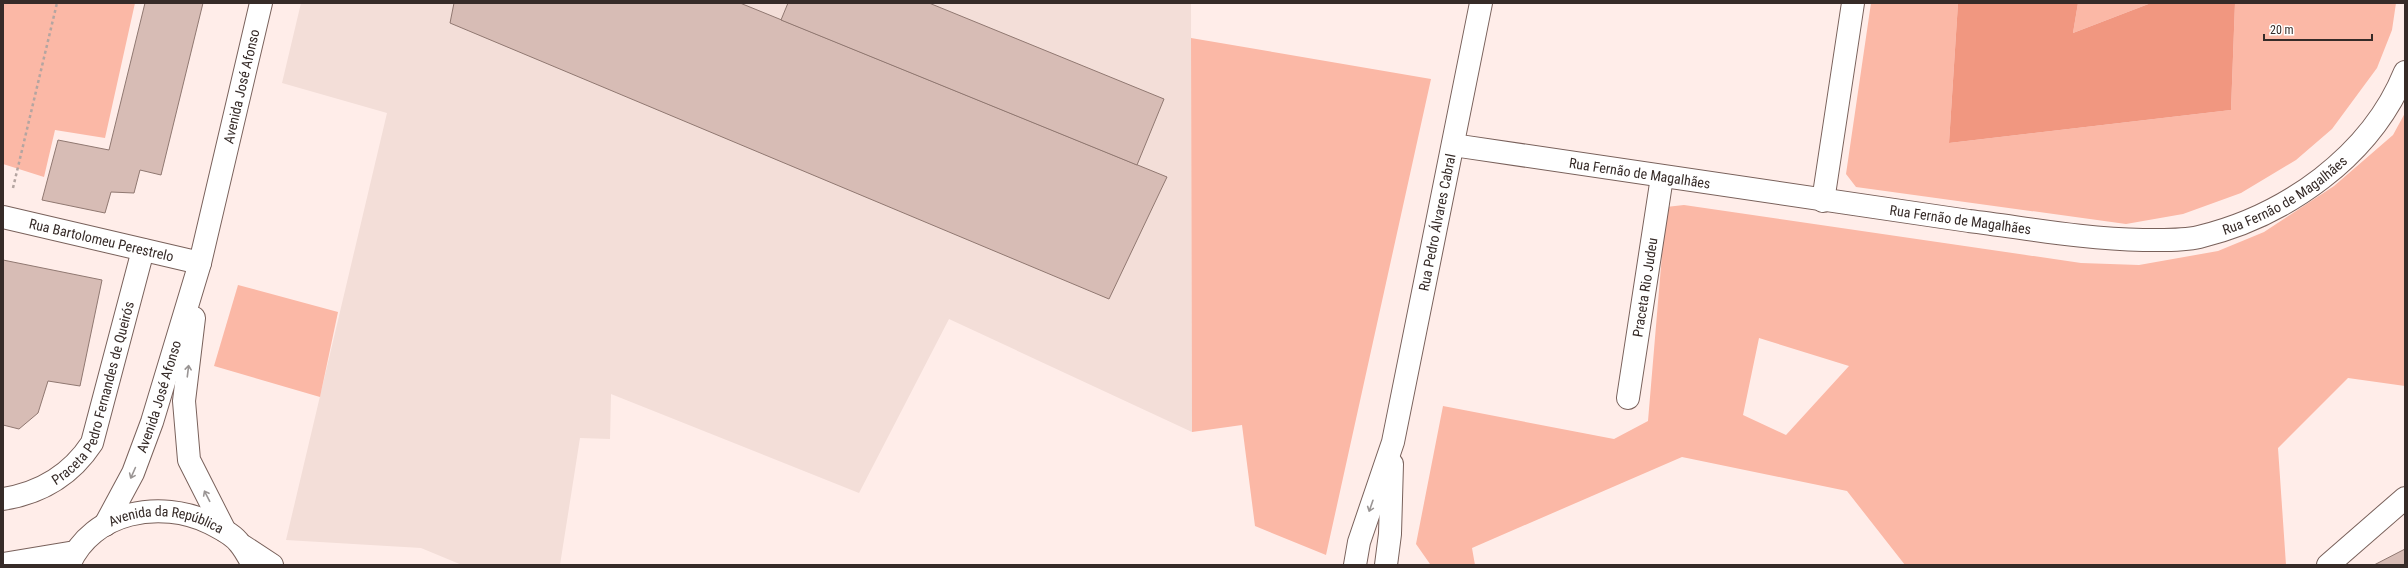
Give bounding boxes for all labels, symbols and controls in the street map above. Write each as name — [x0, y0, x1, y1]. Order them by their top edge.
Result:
scale bar — [2264, 16, 2372, 42]
text: 20 m — [2270, 23, 2294, 37]
street label: Avenida José Afonso — [220, 28, 263, 145]
street label: Rua Pedro Álvares Cabral — [1415, 152, 1459, 292]
street label: Rua Fernão de Magalhães — [2220, 153, 2350, 238]
street label: Rua Fernão de Magalhães — [1568, 155, 1712, 192]
street label: Rua Fernão de Magalhães — [1889, 202, 2032, 237]
street label: Rua Bartolomeu Perestrelo — [27, 215, 175, 265]
street label: Praceta Rio Judeu — [1629, 236, 1661, 338]
street label: Praceta Pedro Fernandes de Queirós — [49, 300, 137, 488]
street label: Avenida José Afonso — [133, 338, 184, 455]
one-way arrow — [184, 365, 191, 378]
one-way arrow — [129, 467, 136, 479]
one-way arrow — [203, 490, 210, 502]
one-way arrow — [1367, 499, 1375, 511]
street label: Avenida da República — [106, 503, 226, 537]

